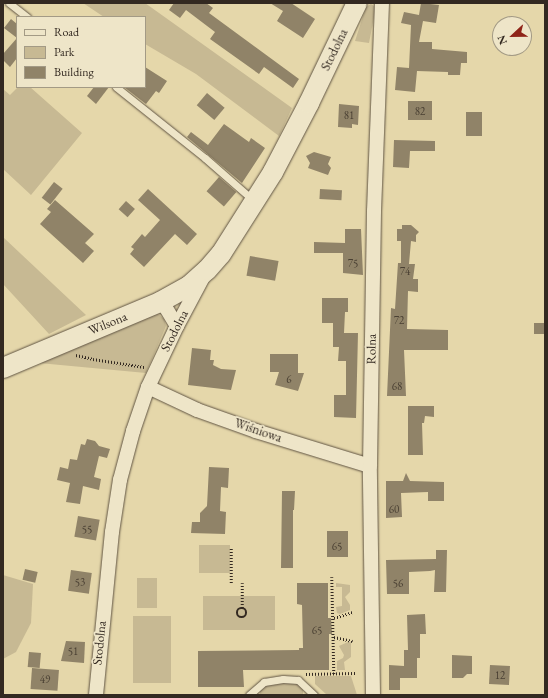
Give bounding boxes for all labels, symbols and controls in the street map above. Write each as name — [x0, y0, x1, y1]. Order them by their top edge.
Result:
legend — [16, 16, 146, 88]
north arrow — [492, 16, 532, 56]
text: Road — [54, 24, 79, 40]
street label: Stodolna — [318, 27, 352, 73]
text: N — [494, 33, 510, 47]
text: Park — [54, 44, 74, 60]
text: Building — [54, 64, 94, 80]
house number: 82 — [415, 104, 425, 118]
house number: 81 — [344, 108, 354, 122]
house number: 75 — [348, 256, 358, 270]
house number: 74 — [400, 264, 410, 278]
street label: Stodolna — [158, 308, 192, 354]
street label: Wilsona — [86, 309, 130, 339]
house number: 72 — [394, 313, 404, 327]
street label: Rolna — [364, 334, 380, 364]
house number: 6 — [286, 372, 292, 386]
house number: 68 — [392, 379, 402, 393]
street label: Wiśniowa — [232, 416, 284, 446]
house number: 60 — [389, 502, 399, 516]
house number: 55 — [82, 522, 92, 536]
house number: 65 — [332, 539, 342, 553]
house number: 53 — [75, 575, 85, 589]
house number: 56 — [393, 576, 403, 590]
street label: Stodolna — [90, 620, 110, 666]
house number: 65 — [312, 623, 322, 637]
house number: 51 — [68, 644, 78, 658]
house number: 12 — [495, 668, 505, 682]
house number: 49 — [40, 672, 50, 686]

